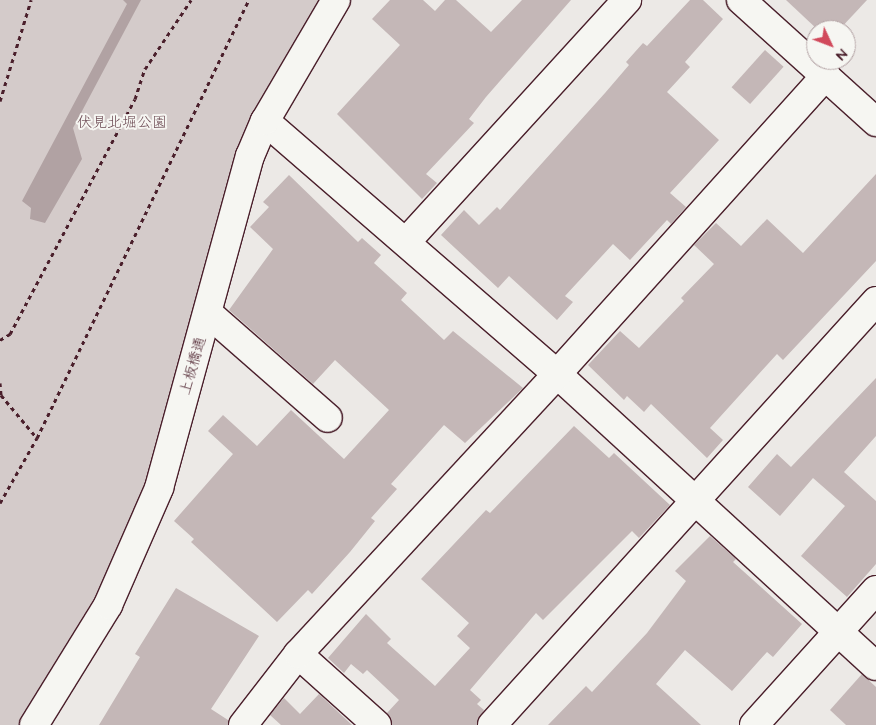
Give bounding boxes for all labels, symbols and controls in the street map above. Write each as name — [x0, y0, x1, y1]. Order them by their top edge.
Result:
north arrow — [806, 20, 856, 70]
text: N — [831, 45, 852, 65]
park label: 伏見北堀公園 — [77, 114, 167, 132]
street label: 上板橋通 — [176, 335, 210, 397]

